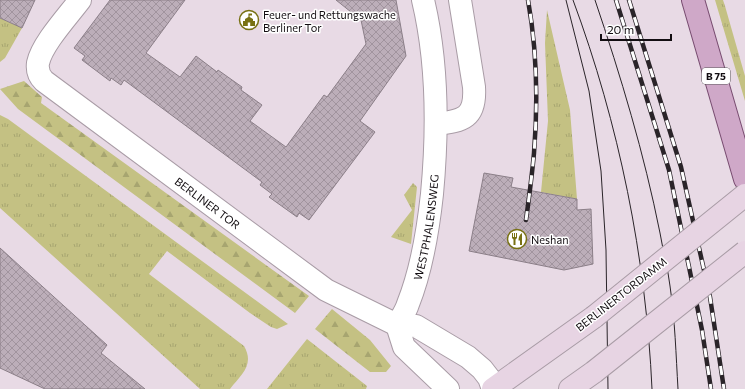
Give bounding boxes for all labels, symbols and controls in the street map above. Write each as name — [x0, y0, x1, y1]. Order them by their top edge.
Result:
place label: Feuer- und Rettungswache Berliner Tor — [263, 8, 396, 34]
public building icon: Feuer- und Rettungswache Berliner Tor — [238, 9, 260, 31]
scale bar — [601, 16, 671, 42]
text: 20 m — [607, 22, 634, 36]
road number: B 75 — [702, 68, 730, 84]
street label: BERLINER TOR — [173, 174, 244, 231]
street label: WESTPHALENSWEG — [410, 174, 440, 281]
restaurant icon: Neshan — [506, 228, 528, 250]
place label: Neshan — [531, 233, 568, 246]
street label: BERLINERTORDAMM — [573, 254, 669, 334]

